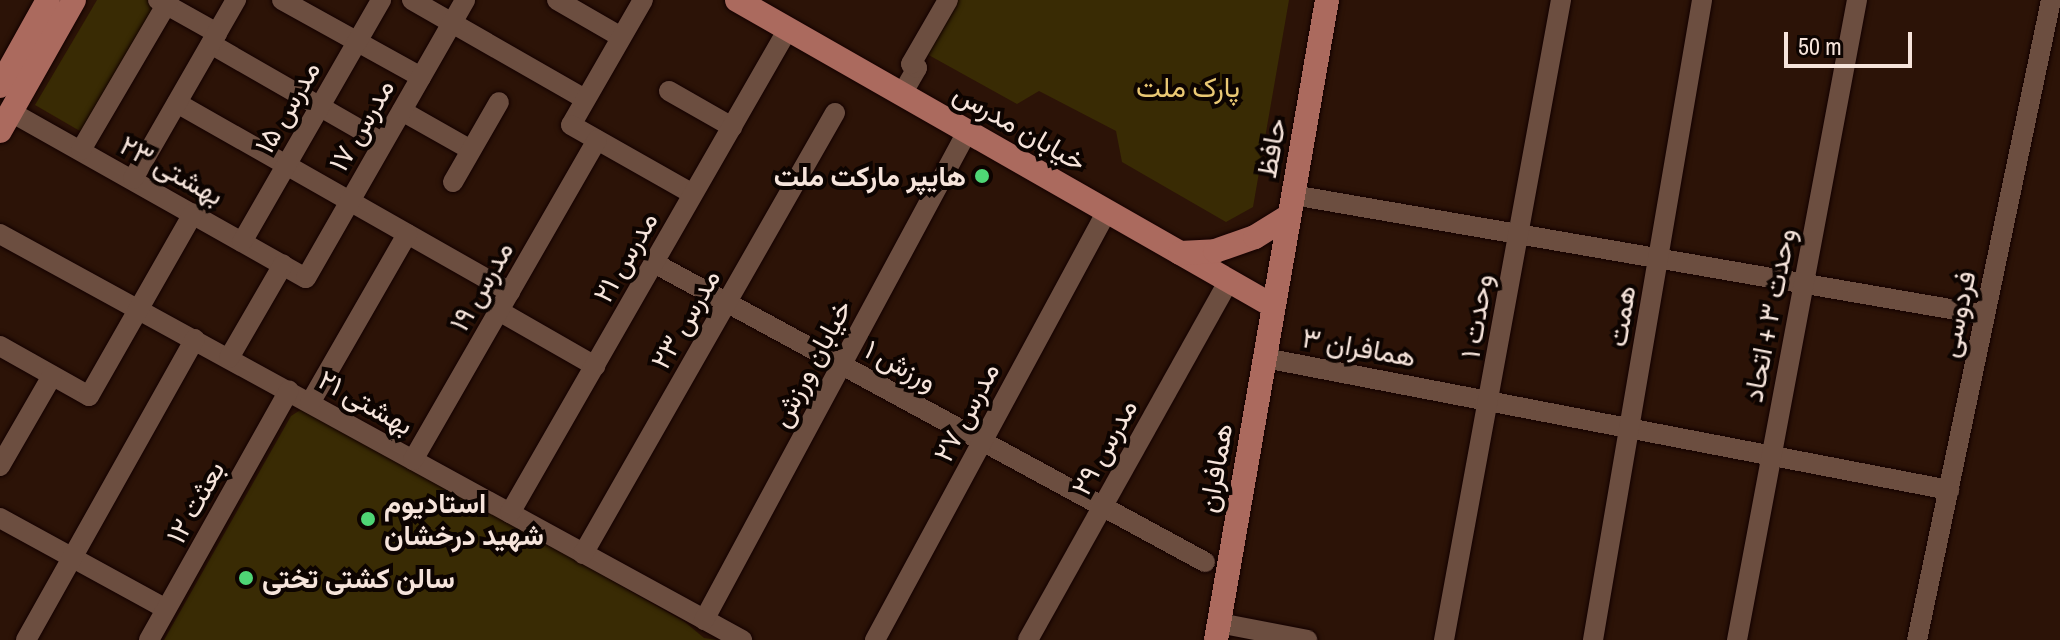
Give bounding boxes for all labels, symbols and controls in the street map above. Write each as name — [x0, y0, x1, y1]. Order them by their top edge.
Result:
scale bar — [1788, 16, 1916, 66]
text: 50 m — [1798, 30, 1842, 62]
street label: مدرس ۱۵ — [247, 55, 327, 159]
park label: پارک ملت — [1136, 70, 1240, 104]
street label: مدرس ۱۷ — [321, 73, 401, 177]
street label: خیابان مدرس — [948, 76, 1092, 178]
street label: حافظ — [1249, 115, 1293, 181]
street label: بهشتی ۲۳ — [114, 128, 230, 212]
place label: هایپر مارکت ملت — [774, 159, 966, 193]
marker: هایپر مارکت ملت — [973, 167, 991, 185]
street label: مدرس ۲۱ — [586, 206, 664, 308]
street label: وحدت ۳ + اتحاد — [1736, 225, 1802, 405]
street label: مدرس ۱۹ — [442, 235, 520, 337]
street label: مدرس ۲۳ — [643, 263, 727, 375]
street label: فردوسی — [1931, 268, 1983, 360]
street label: وحدت ۱ — [1453, 271, 1499, 361]
street label: همت — [1600, 283, 1642, 349]
street label: خیابان ورزش — [763, 294, 859, 432]
street label: همافران ۳ — [1300, 320, 1418, 374]
street label: ورزش ۱ — [859, 332, 943, 398]
street label: مدرس ۲۷ — [926, 357, 1006, 467]
street label: بهشتی ۲۱ — [313, 362, 419, 442]
street label: مدرس ۲۹ — [1064, 393, 1144, 501]
street label: همافران — [1191, 421, 1239, 515]
street label: بعثت ۱۲ — [159, 455, 231, 549]
place label: استادیوم شهید درخشان — [384, 486, 544, 552]
marker: استادیوم شهید درخشان — [359, 510, 377, 528]
place label: سالن کشتی تختی — [262, 561, 455, 595]
marker: سالن کشتی تختی — [237, 569, 255, 587]

